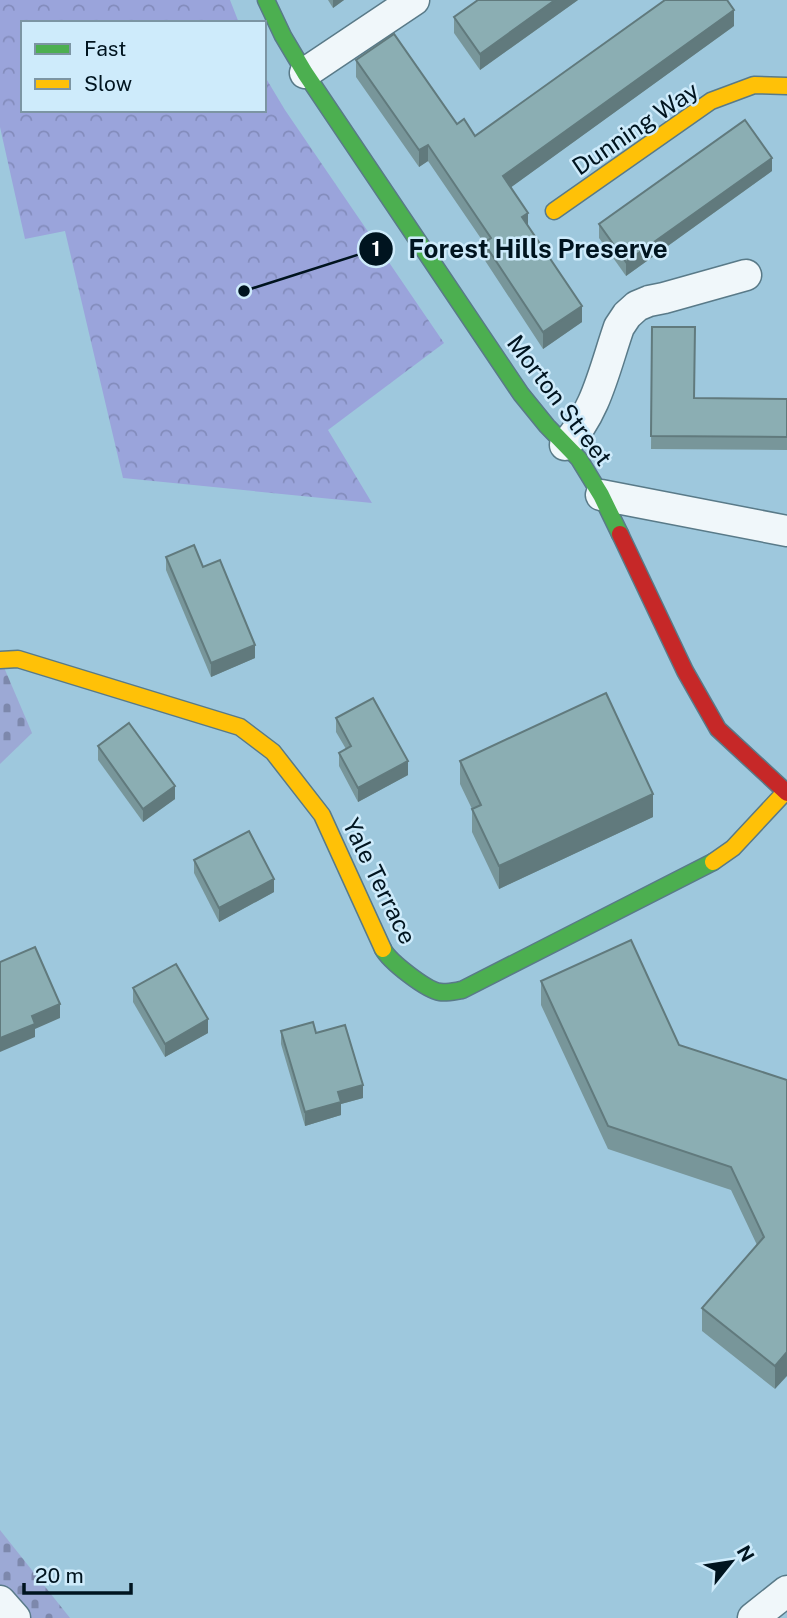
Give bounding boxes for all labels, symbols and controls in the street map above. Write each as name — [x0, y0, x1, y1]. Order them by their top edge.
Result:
legend — [21, 21, 266, 112]
text: Fast — [84, 36, 126, 61]
text: Slow — [84, 71, 132, 96]
street label: Dunning Way — [567, 75, 704, 180]
callout: Forest Hills Preserve — [359, 225, 681, 272]
text: Forest Hills Preserve — [408, 233, 668, 264]
text: 1 — [372, 236, 381, 261]
street label: Morton Street — [502, 329, 618, 471]
street label: Yale Terrace — [337, 813, 423, 949]
north arrow — [696, 1527, 766, 1597]
text: N — [732, 1542, 759, 1565]
scale bar — [24, 1552, 131, 1596]
text: 20 m — [35, 1563, 84, 1588]

